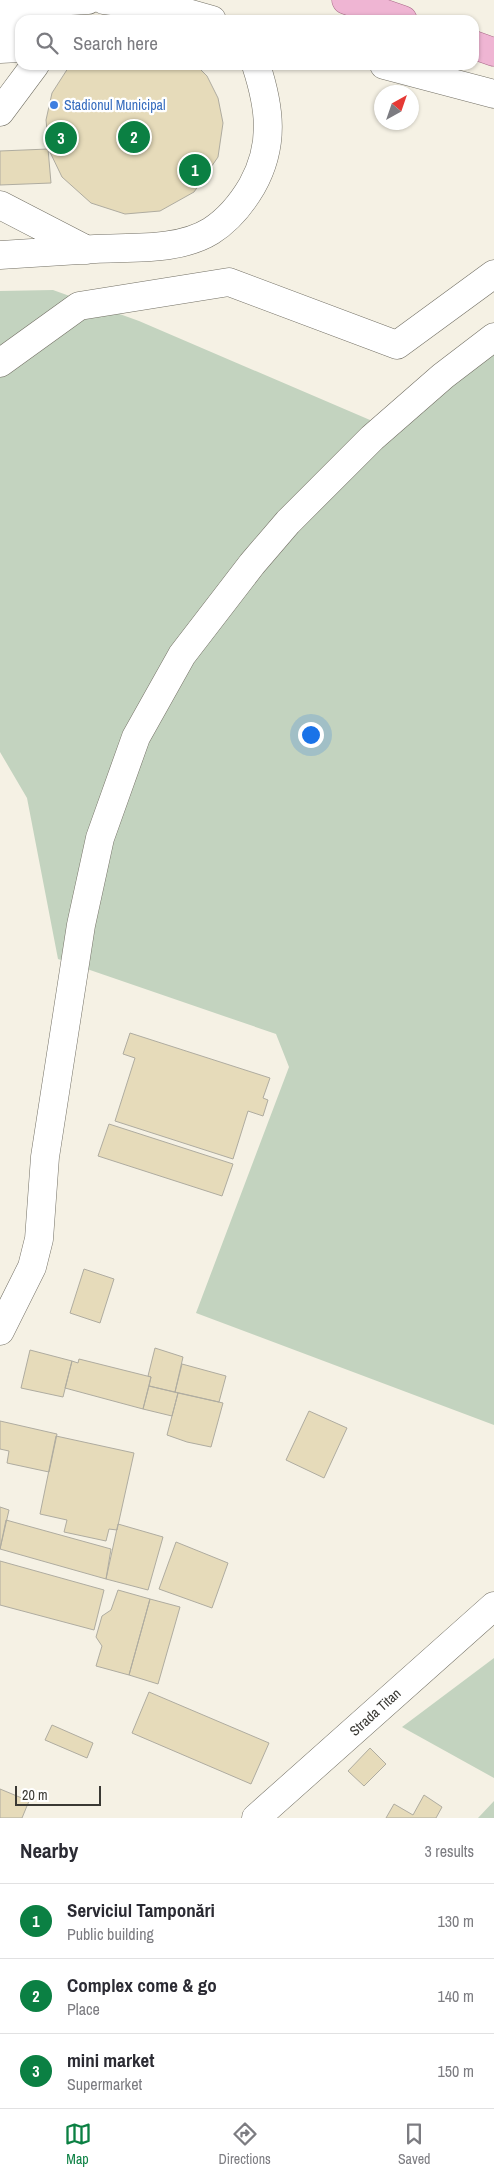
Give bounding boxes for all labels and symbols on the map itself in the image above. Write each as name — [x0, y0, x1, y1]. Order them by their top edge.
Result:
north arrow — [374, 85, 419, 130]
place label: Stadionul Municipal — [64, 96, 165, 114]
marker: Stadionul Municipal — [48, 99, 60, 111]
pin: 2 — [118, 118, 150, 156]
pin: 3 — [45, 119, 77, 157]
pin: 1 — [179, 151, 211, 189]
your location — [298, 722, 324, 748]
street label: Strada Titan — [346, 1684, 404, 1740]
scale bar — [15, 1783, 101, 1806]

